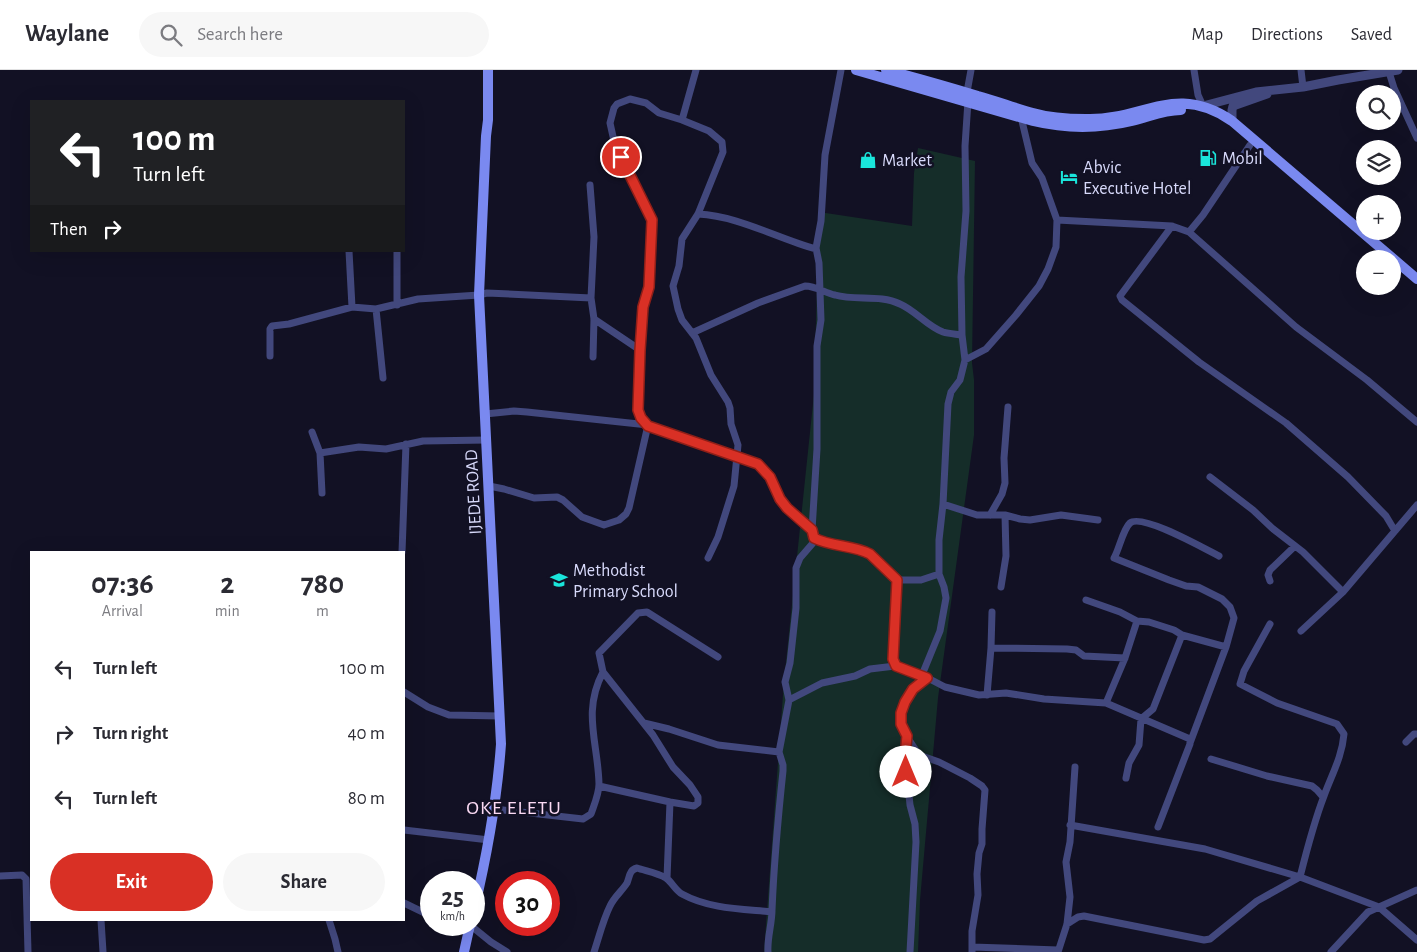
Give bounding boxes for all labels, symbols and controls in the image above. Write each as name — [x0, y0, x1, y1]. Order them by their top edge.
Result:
search box — [139, 12, 489, 57]
icon: search — [157, 21, 185, 49]
text: Waylane — [25, 22, 109, 46]
text: Search here — [197, 25, 283, 44]
text: Map — [1192, 26, 1223, 44]
text: Directions — [1251, 26, 1323, 44]
text: Saved — [1351, 26, 1392, 44]
map controls — [1356, 85, 1401, 295]
button: search — [1356, 85, 1401, 130]
icon: left — [50, 120, 115, 185]
text: 100 m — [133, 122, 216, 157]
pin — [600, 136, 642, 178]
button: layers — [1356, 140, 1401, 185]
icon: arrive — [607, 143, 635, 171]
fuel station icon: Mobil — [1198, 148, 1218, 168]
shop icon: Market — [858, 150, 878, 170]
place label: Mobil — [1222, 150, 1263, 168]
place label: Market — [882, 152, 932, 170]
place label: Abvic Executive Hotel — [1083, 159, 1191, 198]
text: Turn left — [133, 163, 205, 185]
hotel icon: Abvic Executive Hotel — [1059, 167, 1079, 187]
button: + — [1356, 195, 1401, 240]
icon: right — [98, 215, 126, 243]
text: Then — [50, 220, 88, 239]
button: − — [1356, 250, 1401, 295]
street label: IJEDE ROAD — [463, 449, 485, 535]
place label: Methodist Primary School — [573, 562, 678, 601]
text: 07:36 — [91, 569, 154, 599]
text: 2 — [220, 569, 234, 599]
text: 780 — [301, 569, 344, 599]
school or university icon: Methodist Primary School — [549, 570, 569, 590]
text: Arrival — [102, 603, 143, 619]
text: min — [215, 603, 240, 619]
text: m — [316, 603, 329, 619]
icon: left — [50, 655, 78, 683]
text: Turn left — [93, 659, 157, 678]
text: 100 m — [340, 659, 385, 678]
icon: right — [50, 720, 78, 748]
text: Turn right — [93, 724, 168, 743]
text: 40 m — [347, 724, 385, 743]
position arrow — [879, 745, 931, 797]
icon: left — [50, 785, 78, 813]
text: Turn left — [93, 789, 157, 808]
text: 80 m — [348, 789, 385, 808]
district label: OKE ELETU — [466, 798, 562, 818]
button: Exit — [50, 853, 213, 911]
button: Share — [223, 853, 385, 911]
speed limit sign: 30 — [495, 871, 560, 936]
text: 25 — [441, 885, 464, 910]
text: km/h — [440, 910, 465, 922]

